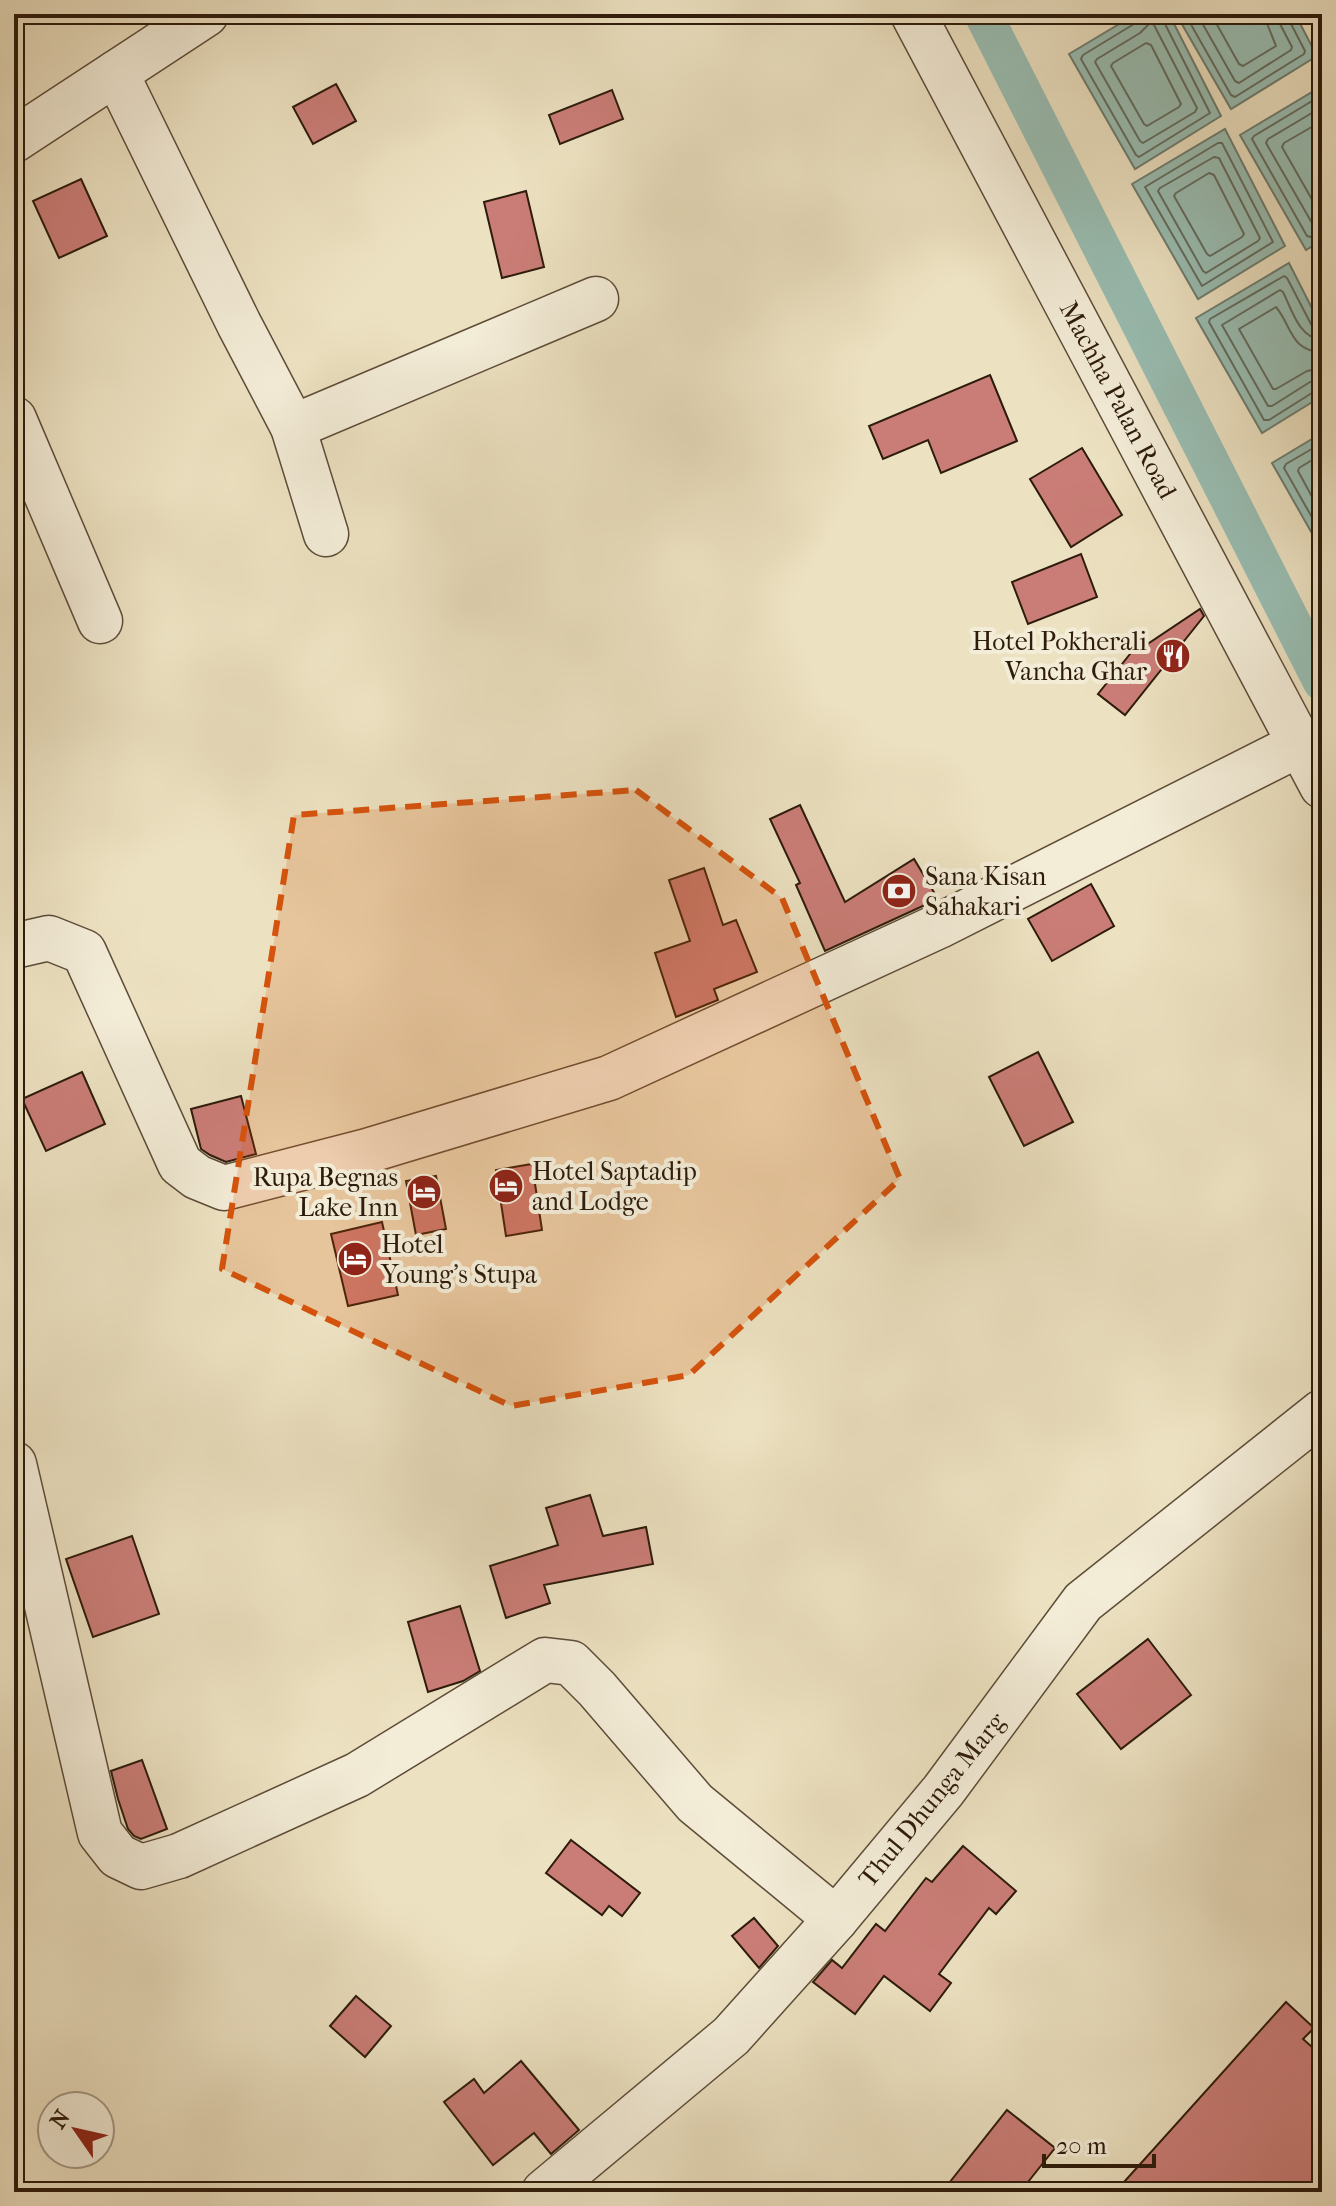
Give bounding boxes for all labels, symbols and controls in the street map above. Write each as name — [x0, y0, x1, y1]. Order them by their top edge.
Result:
street label: Machha Palan Road — [1053, 296, 1184, 505]
place label: Hotel Pokherali Vancha Ghar — [972, 626, 1147, 687]
restaurant icon: Hotel Pokherali Vancha Ghar — [1154, 637, 1192, 675]
place label: Sana Kisan Sahakari — [925, 861, 1046, 922]
bank icon: Sana Kisan Sahakari — [880, 872, 918, 910]
place label: Hotel Saptadip and Lodge — [532, 1156, 697, 1217]
place label: Rupa Begnas Lake Inn — [253, 1162, 398, 1223]
hotel icon: Hotel Saptadip and Lodge — [487, 1167, 525, 1205]
hotel icon: Rupa Begnas Lake Inn — [405, 1173, 443, 1211]
place label: Hotel Young's Stupa — [380, 1229, 538, 1290]
hotel icon: Hotel Young's Stupa — [336, 1240, 374, 1278]
street label: Thul Dhunga Marg — [852, 1706, 1013, 1894]
north arrow — [36, 2090, 116, 2170]
text: N — [45, 2105, 76, 2134]
scale bar — [1044, 2118, 1154, 2168]
text: 20 m — [1056, 2132, 1107, 2160]

